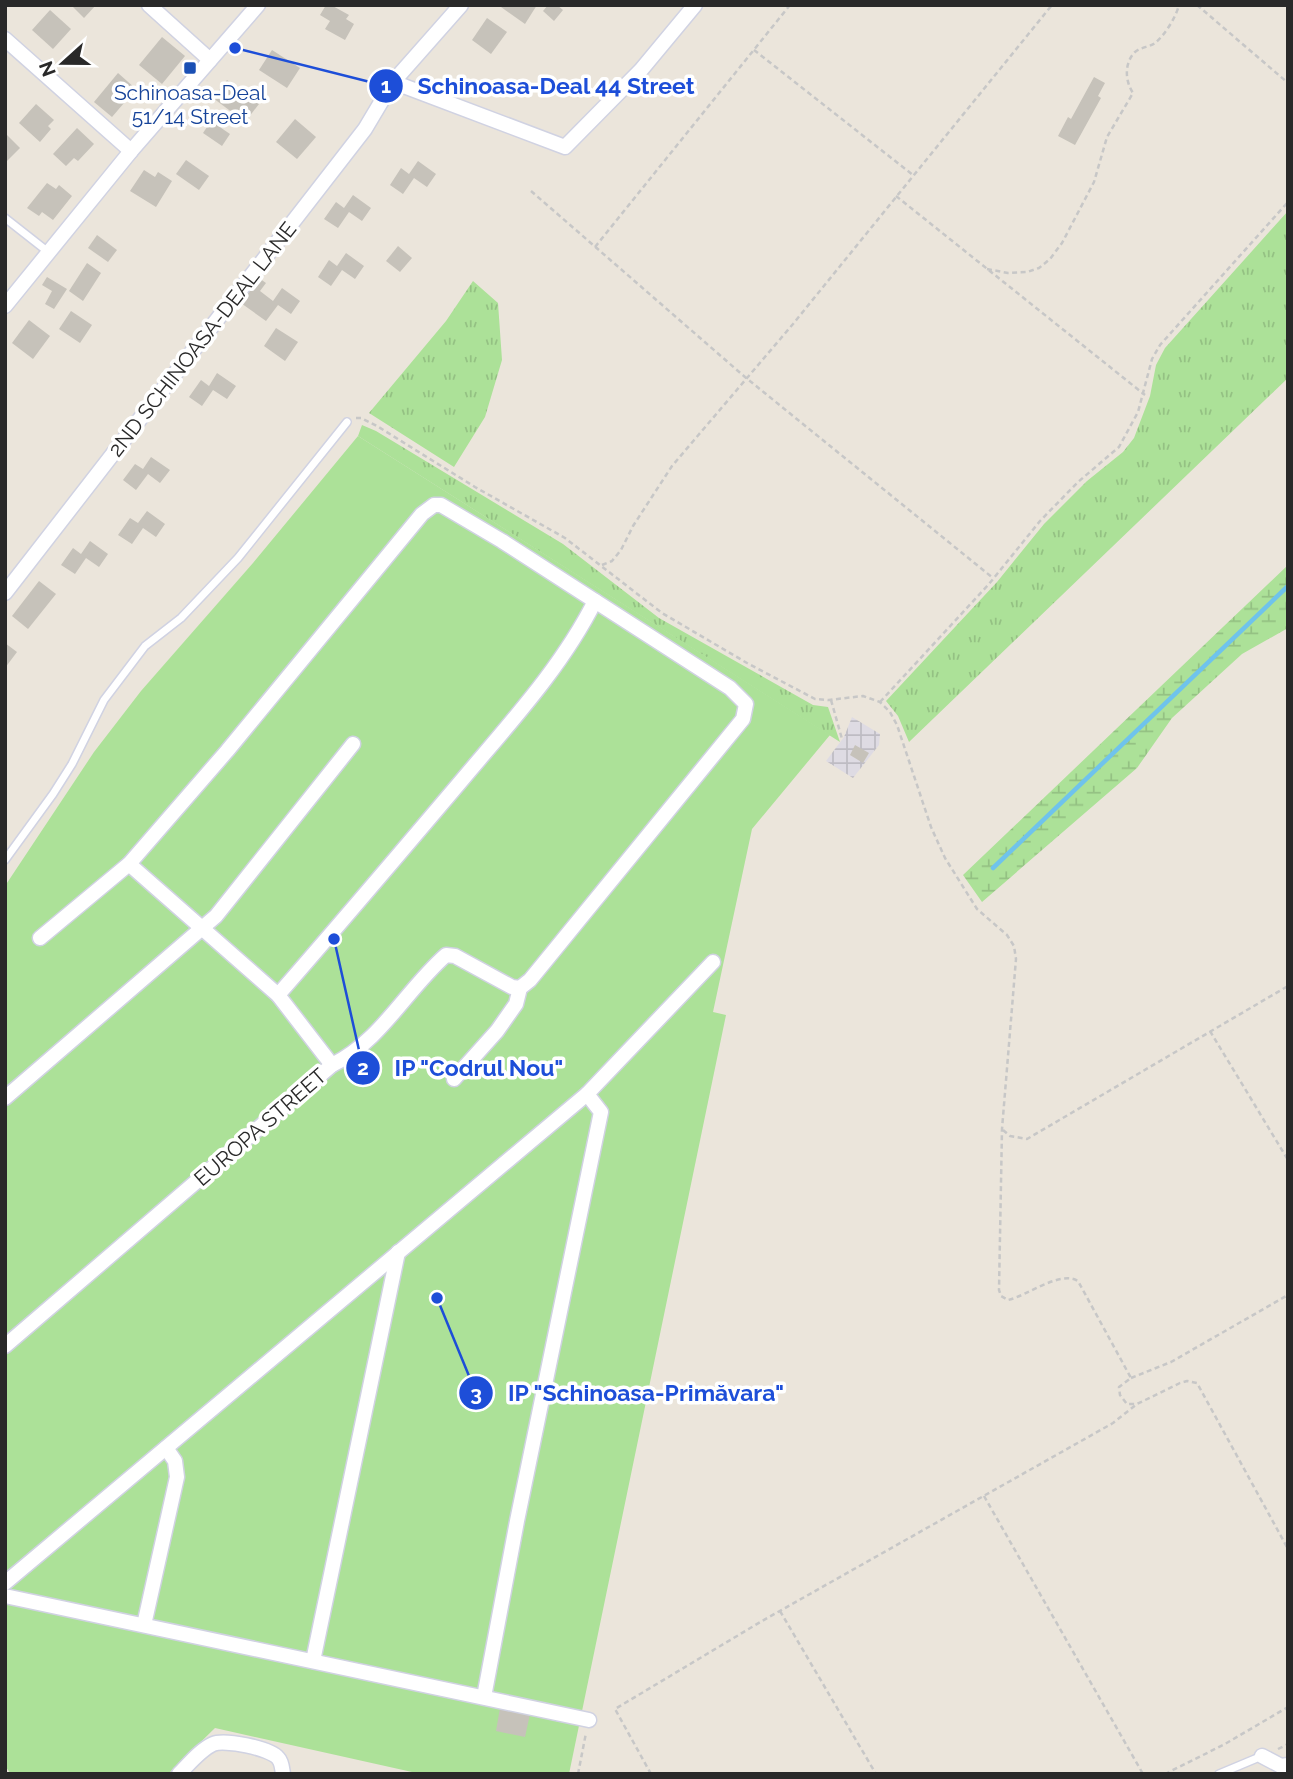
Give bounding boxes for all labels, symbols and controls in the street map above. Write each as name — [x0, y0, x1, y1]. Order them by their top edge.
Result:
north arrow — [28, 28, 98, 98]
text: N — [34, 58, 60, 80]
marker: Schinoasa-Deal 51/14 Street — [182, 60, 198, 76]
callout: Schinoasa-Deal 44 Street — [368, 64, 709, 108]
text: Schinoasa-Deal 44 Street — [417, 72, 695, 99]
text: 1 — [381, 73, 391, 98]
place label: Schinoasa-Deal 51/14 Street — [114, 80, 266, 129]
street label: 2ND SCHINOASA-DEAL LANE — [103, 217, 301, 461]
callout: IP "Codrul Nou" — [345, 1046, 579, 1090]
text: IP "Codrul Nou" — [395, 1054, 563, 1081]
text: 2 — [357, 1055, 369, 1080]
street label: EUROPA STREET — [189, 1063, 331, 1191]
callout: IP "Schinoasa-Primăvara" — [459, 1371, 799, 1415]
text: IP "Schinoasa-Primăvara" — [508, 1379, 784, 1406]
text: 3 — [470, 1381, 482, 1406]

